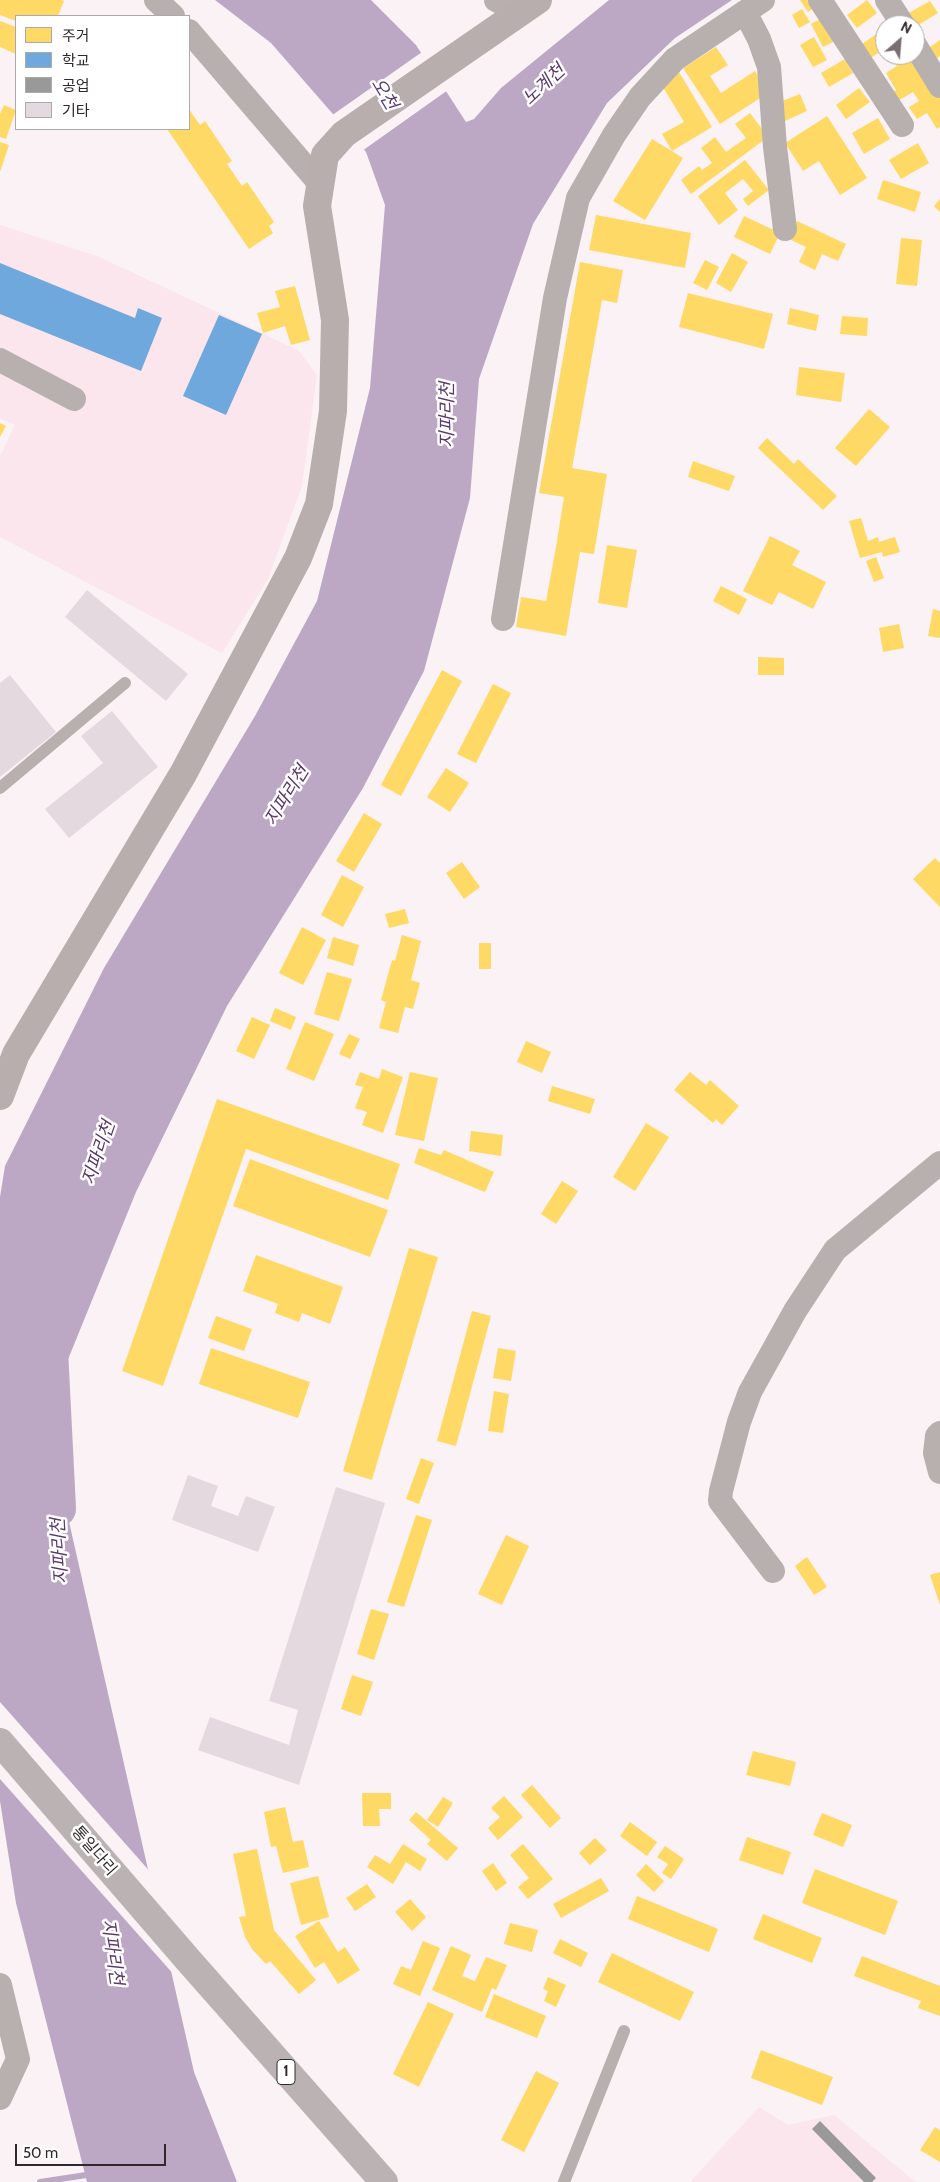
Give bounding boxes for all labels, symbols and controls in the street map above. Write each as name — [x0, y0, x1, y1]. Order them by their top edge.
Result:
legend — [15, 15, 190, 130]
north arrow — [875, 15, 925, 65]
text: N — [898, 17, 915, 38]
text: 주거 — [62, 27, 90, 45]
text: 학교 — [62, 52, 90, 70]
water label: 노계천 — [518, 60, 570, 110]
water label: 오천 — [366, 74, 402, 114]
text: 공업 — [62, 77, 90, 95]
text: 기타 — [62, 102, 90, 120]
water label: 지파리천 — [437, 382, 459, 448]
water label: 지파리천 — [260, 762, 314, 830]
water label: 지파리천 — [78, 1118, 120, 1188]
water label: 지파리천 — [47, 1517, 73, 1585]
street label: 통일다리 — [67, 1822, 121, 1880]
water label: 지파리천 — [97, 1918, 127, 1986]
road number: 1 — [277, 2060, 295, 2084]
scale bar — [18, 2134, 169, 2166]
text: 50 m — [23, 2144, 58, 2162]

